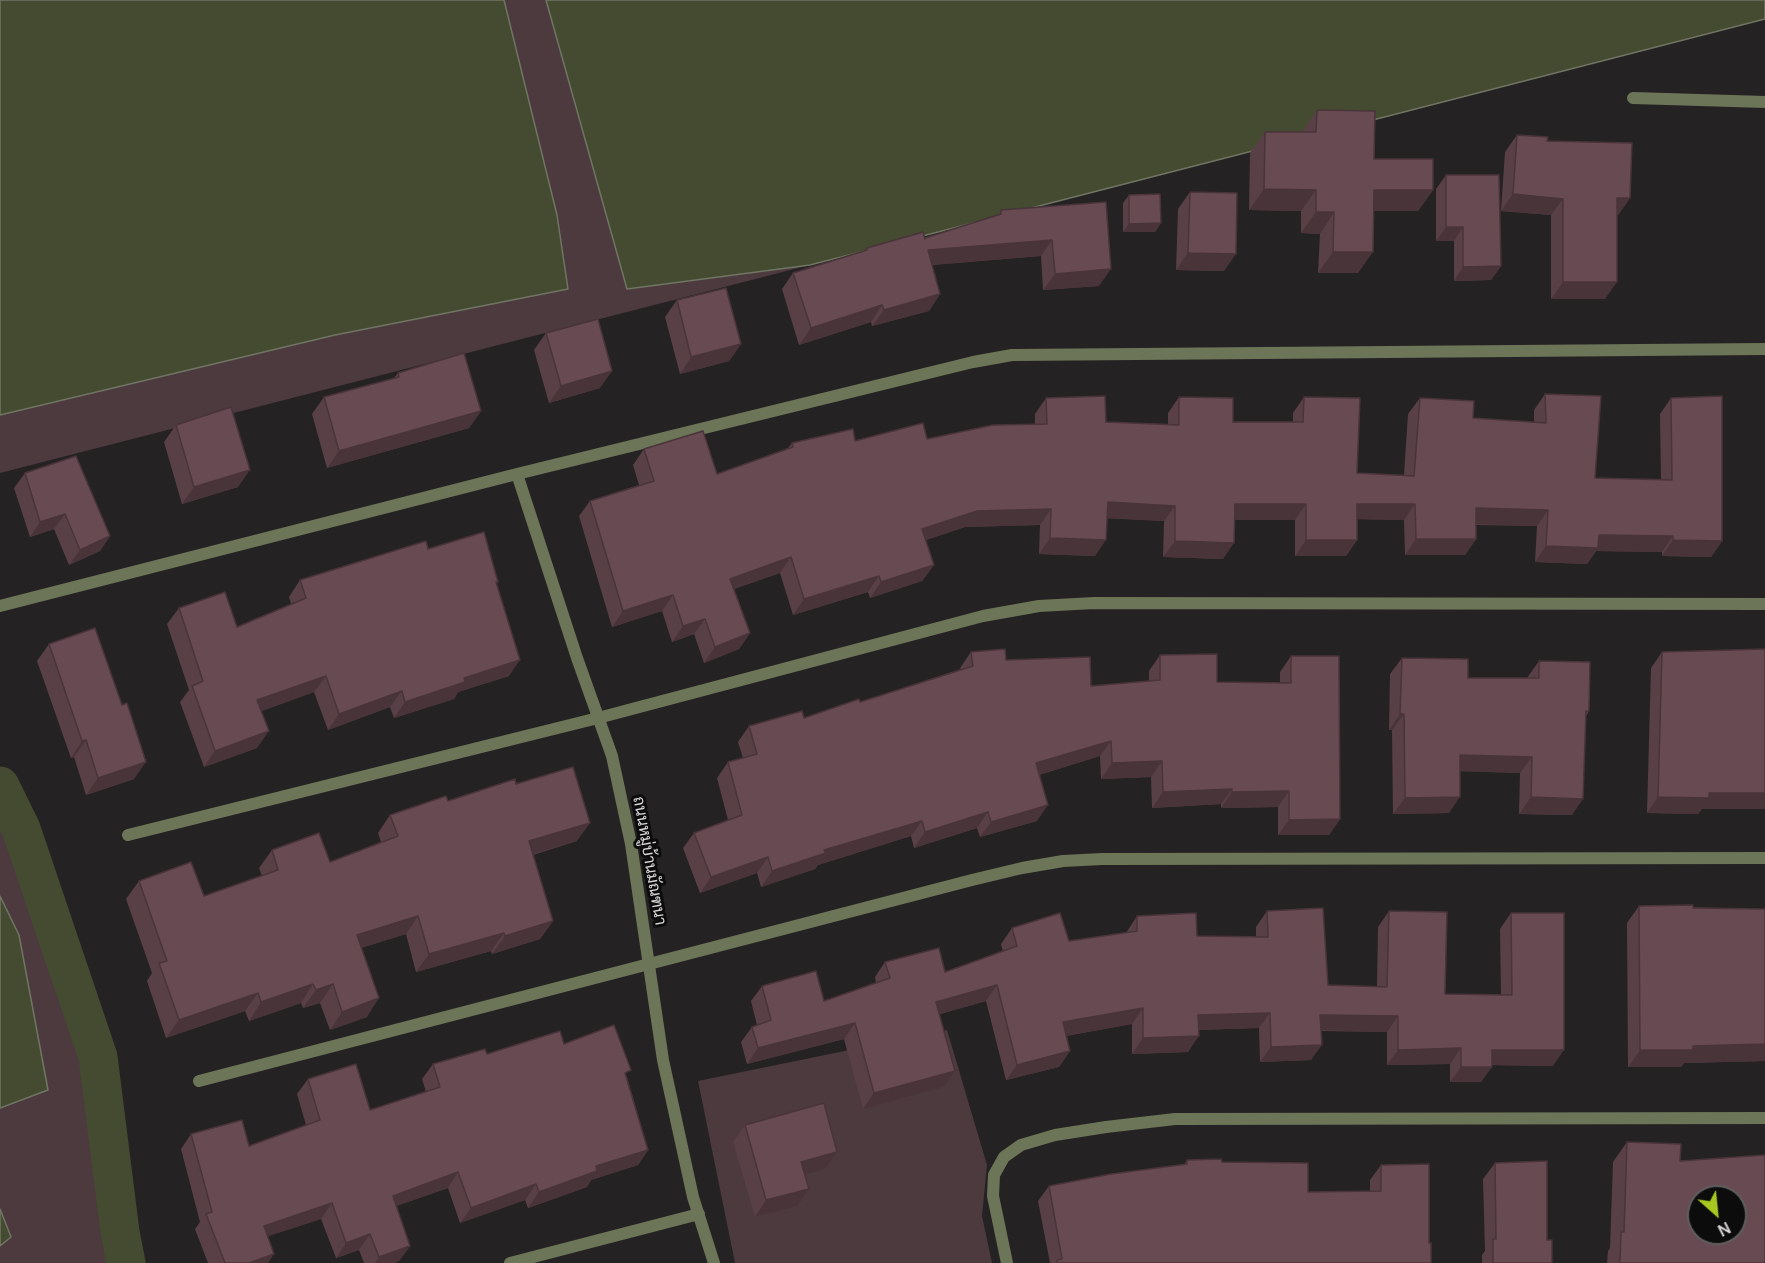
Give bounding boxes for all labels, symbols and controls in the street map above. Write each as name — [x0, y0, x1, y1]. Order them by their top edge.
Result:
street label: ถนนหมู่บ้านมัณฑนา — [628, 795, 670, 927]
north arrow — [1687, 1185, 1747, 1245]
text: N — [1714, 1217, 1734, 1242]

